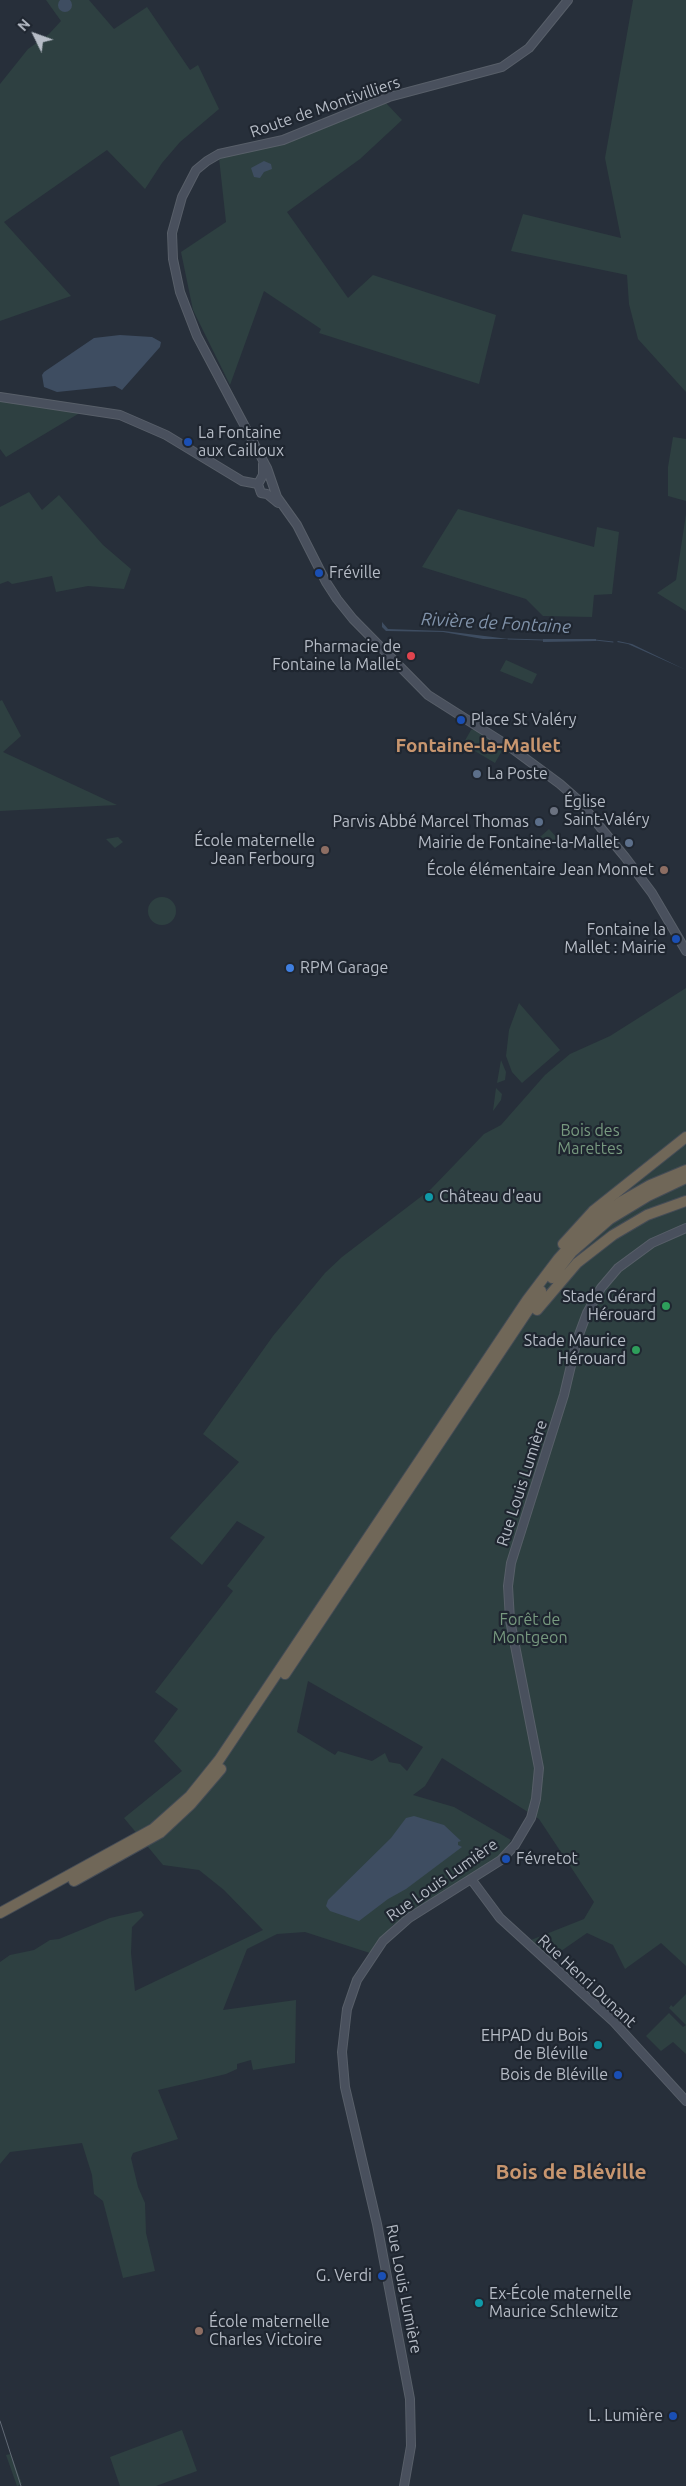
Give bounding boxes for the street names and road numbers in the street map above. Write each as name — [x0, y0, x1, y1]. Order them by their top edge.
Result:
street label: Route de Montivilliers — [247, 72, 403, 142]
street label: Rue Louis Lumière — [493, 1418, 551, 1548]
street label: Rue Louis Lumière — [383, 1834, 501, 1926]
street label: Rue Henri Dunant — [534, 1930, 640, 2032]
street label: Rue Louis Lumière — [382, 2223, 426, 2355]

